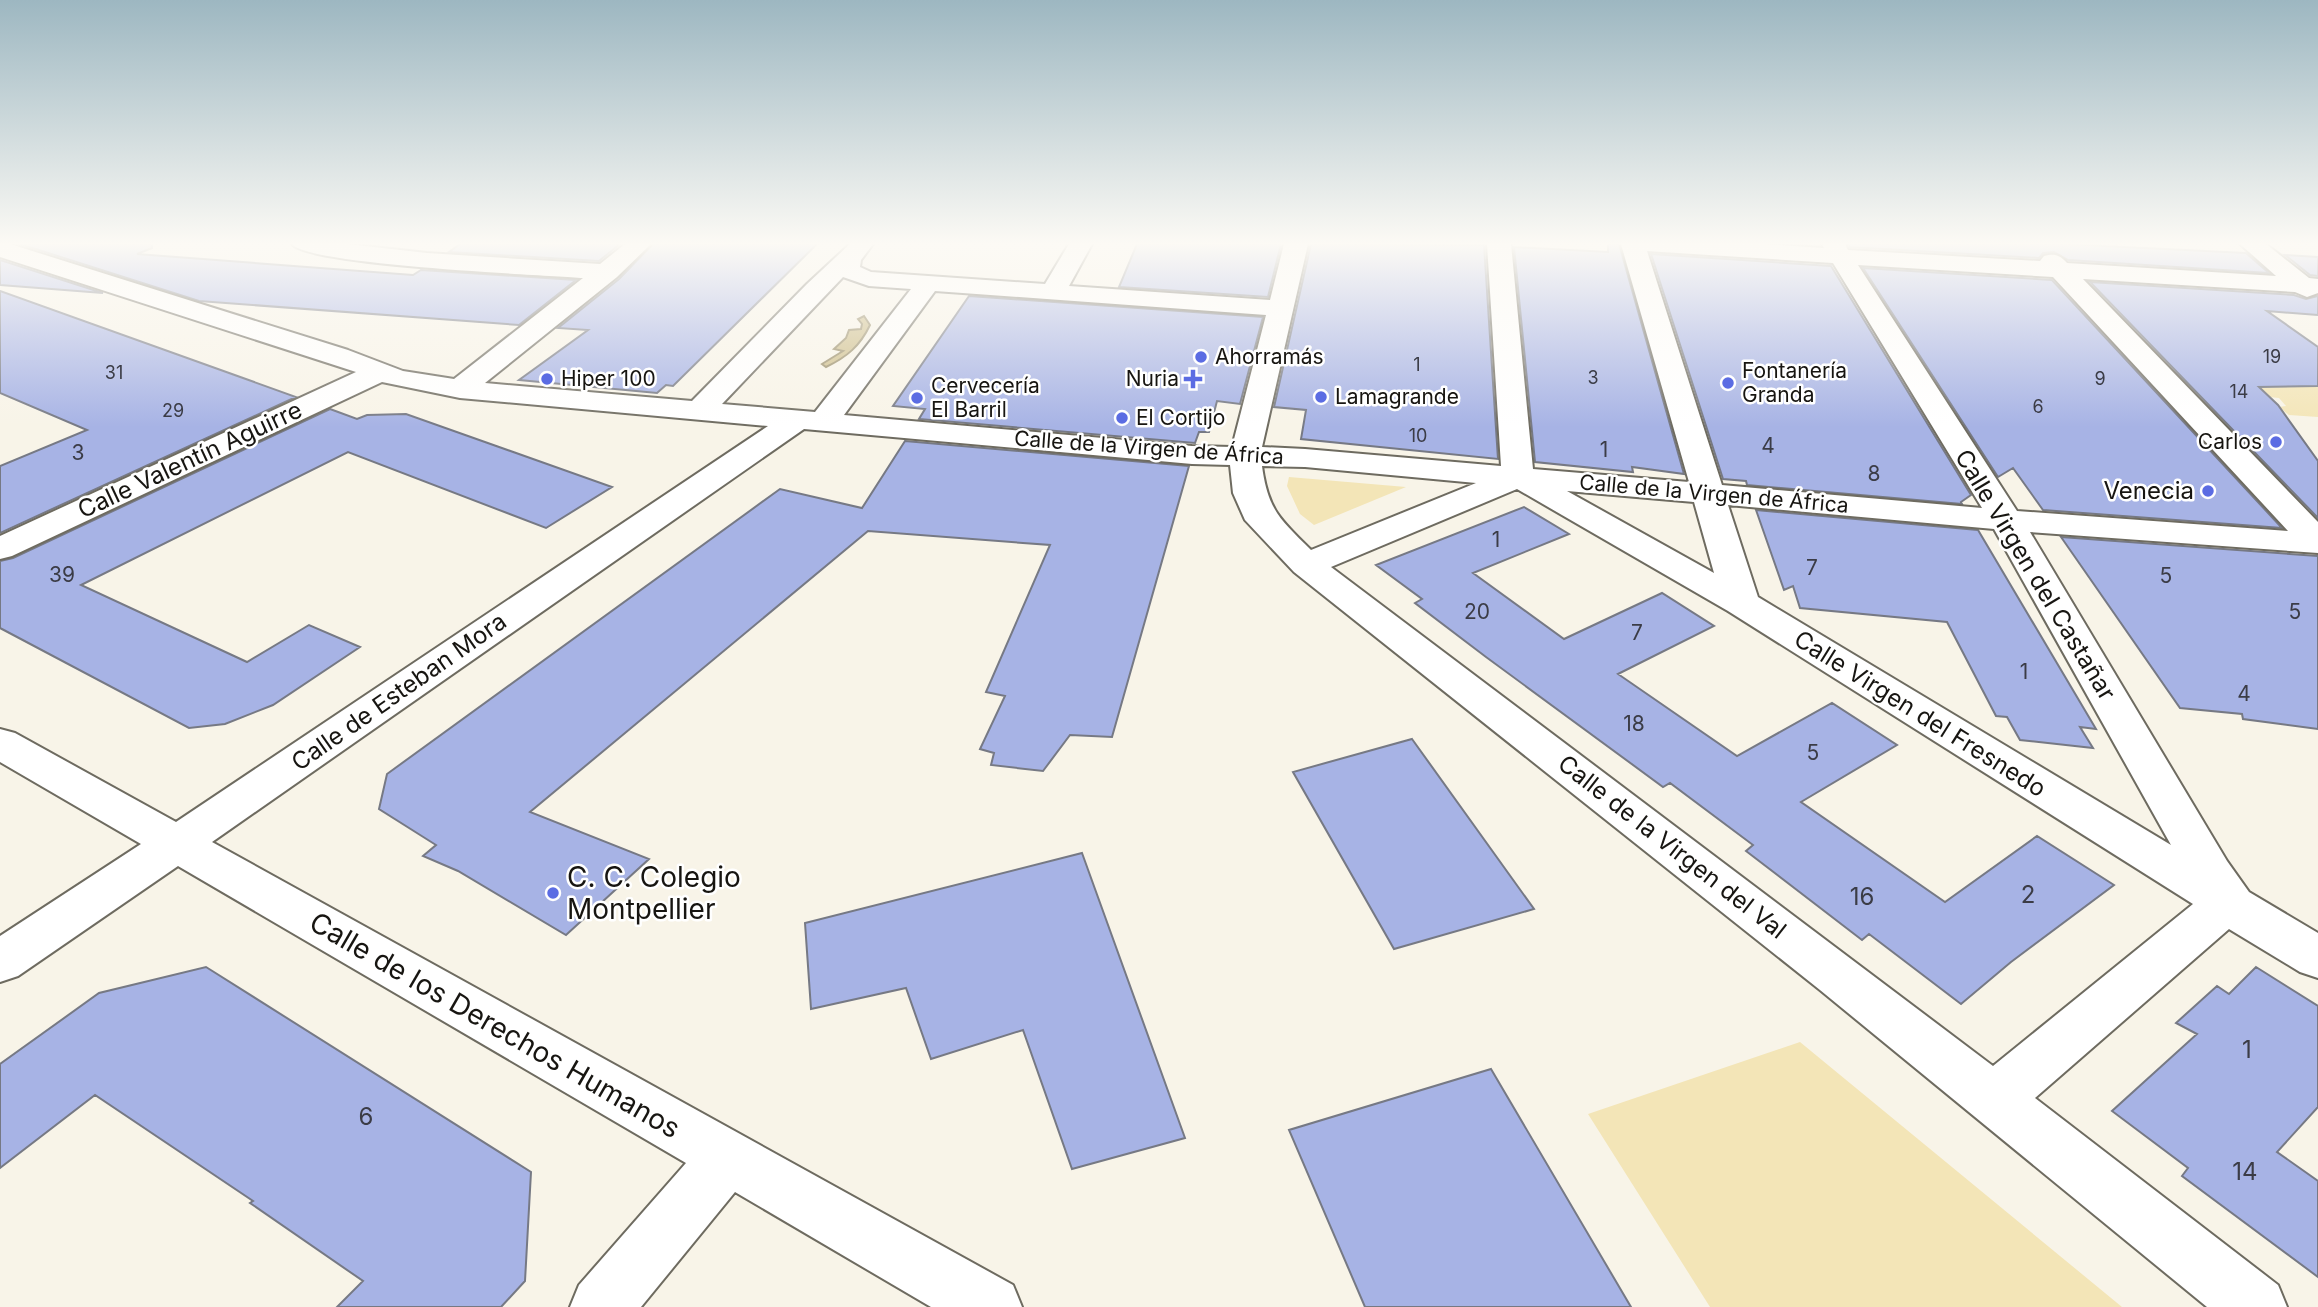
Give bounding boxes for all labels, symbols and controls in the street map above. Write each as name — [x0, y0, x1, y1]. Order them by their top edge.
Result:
place label: Ahorramás — [1215, 344, 1324, 369]
house number: 19 — [2263, 346, 2281, 367]
marker: Ahorramás — [1193, 349, 1209, 365]
house number: 1 — [1413, 354, 1421, 375]
place label: Fontanería Granda — [1742, 358, 1847, 407]
house number: 31 — [105, 362, 123, 383]
place label: Hiper 100 — [561, 366, 656, 391]
place label: Nuria — [1126, 366, 1179, 391]
house number: 3 — [1587, 367, 1599, 388]
house number: 9 — [2094, 368, 2106, 389]
marker: Hiper 100 — [539, 371, 555, 387]
marker: Nuria — [1185, 371, 1201, 387]
place label: Cervecería El Barril — [931, 373, 1040, 422]
marker: Fontanería Granda — [1720, 375, 1736, 391]
house number: 14 — [2230, 381, 2248, 402]
place label: Lamagrande — [1335, 384, 1459, 409]
marker: Lamagrande — [1313, 389, 1329, 405]
marker: Cervecería El Barril — [909, 390, 925, 406]
street label: Calle Valentín Aguirre — [73, 395, 307, 524]
house number: 6 — [2032, 396, 2044, 417]
house number: 29 — [162, 400, 184, 421]
place label: El Cortijo — [1136, 405, 1225, 430]
marker: El Cortijo — [1114, 410, 1130, 426]
street label: Calle de la Virgen de África — [1013, 425, 1285, 469]
house number: 10 — [1409, 425, 1427, 446]
place label: Carlos — [2198, 429, 2262, 454]
house number: 4 — [1761, 433, 1775, 458]
marker: Carlos — [2268, 434, 2284, 450]
house number: 1 — [1600, 437, 1608, 462]
house number: 3 — [72, 440, 84, 465]
street label: Calle Virgen del Castañar — [1949, 444, 2122, 705]
house number: 8 — [1868, 461, 1881, 486]
street label: Calle de la Virgen de África — [1578, 468, 1850, 518]
place label: Venecia — [2103, 476, 2194, 505]
marker: Venecia — [2200, 483, 2216, 499]
house number: 1 — [1492, 527, 1500, 552]
house number: 7 — [1806, 555, 1818, 580]
house number: 39 — [49, 562, 75, 587]
house number: 5 — [2160, 563, 2172, 588]
house number: 20 — [1464, 599, 1490, 624]
house number: 5 — [2289, 599, 2301, 624]
street label: Calle de Esteban Mora — [286, 606, 512, 777]
house number: 7 — [1631, 620, 1643, 645]
street label: Calle Virgen del Fresnedo — [1789, 624, 2051, 803]
house number: 1 — [2020, 659, 2028, 684]
house number: 4 — [2237, 681, 2251, 706]
house number: 18 — [1623, 711, 1645, 736]
house number: 5 — [1807, 740, 1819, 765]
street label: Calle de la Virgen del Val — [1553, 749, 1792, 945]
place label: C. C. Colegio Montpellier — [567, 860, 741, 926]
house number: 2 — [2021, 880, 2035, 909]
house number: 16 — [1850, 882, 1874, 911]
marker: C. C. Colegio Montpellier — [545, 885, 561, 901]
street label: Calle de los Derechos Humanos — [304, 905, 686, 1145]
house number: 1 — [2242, 1035, 2252, 1064]
house number: 6 — [359, 1102, 373, 1131]
house number: 14 — [2232, 1157, 2258, 1186]

